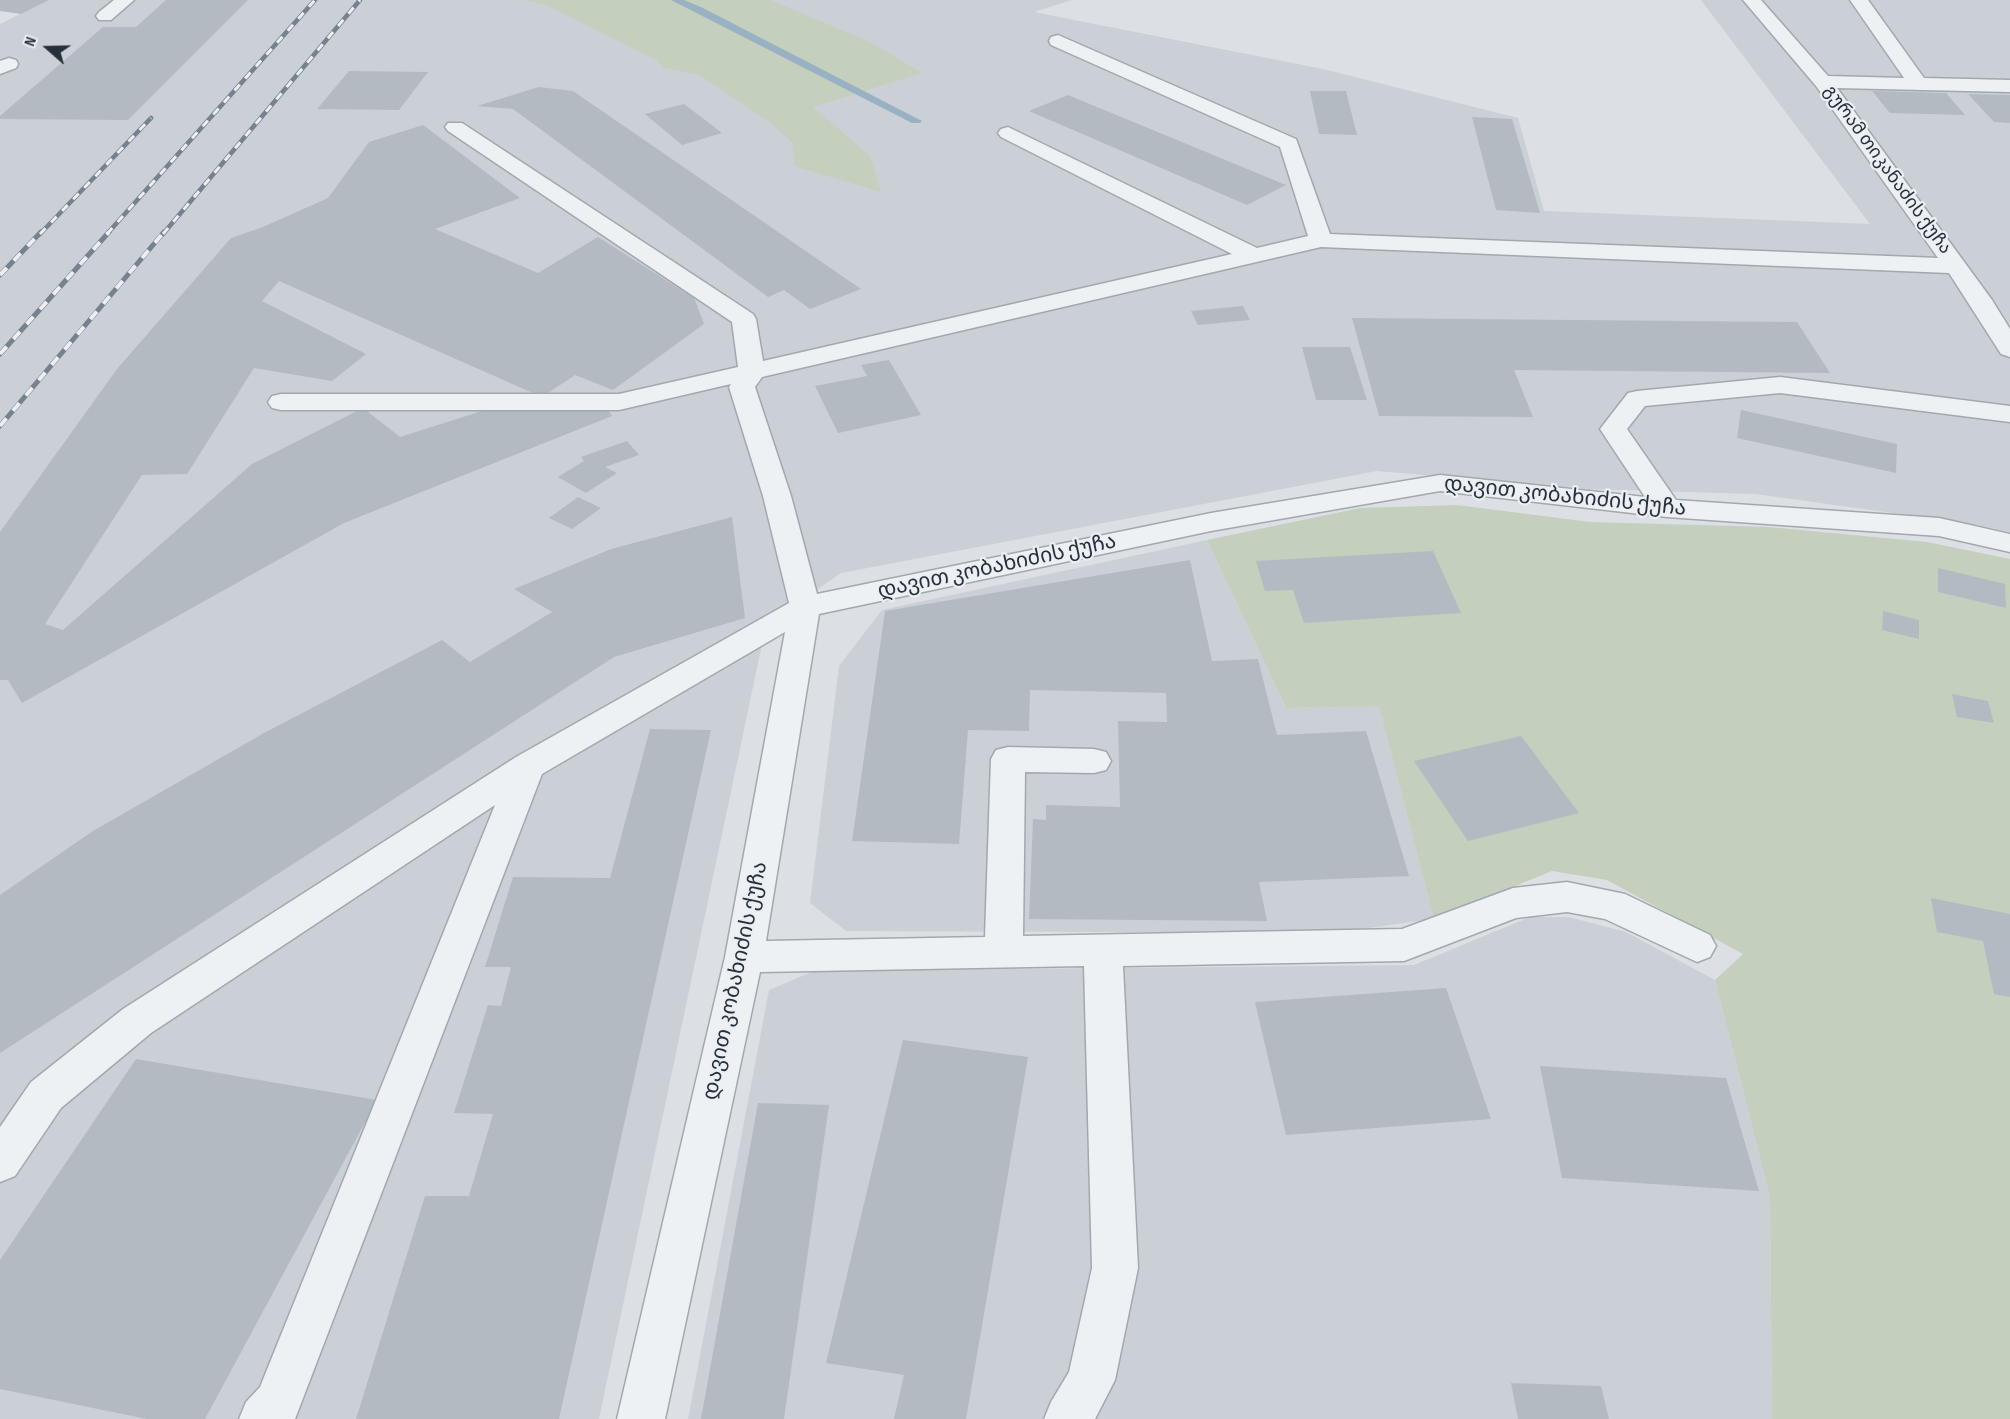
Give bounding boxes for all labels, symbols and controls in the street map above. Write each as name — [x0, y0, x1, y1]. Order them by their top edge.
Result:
north arrow — [18, 18, 78, 78]
text: N — [20, 34, 41, 49]
street label: გურამ თიკანაძის ქუჩა — [1818, 81, 1956, 259]
street label: დავით კობახიძის ქუჩა — [1443, 472, 1687, 522]
street label: დავით კობახიძის ქუჩა — [875, 529, 1119, 605]
street label: დავით კობახიძის ქუჩა — [698, 859, 774, 1103]

